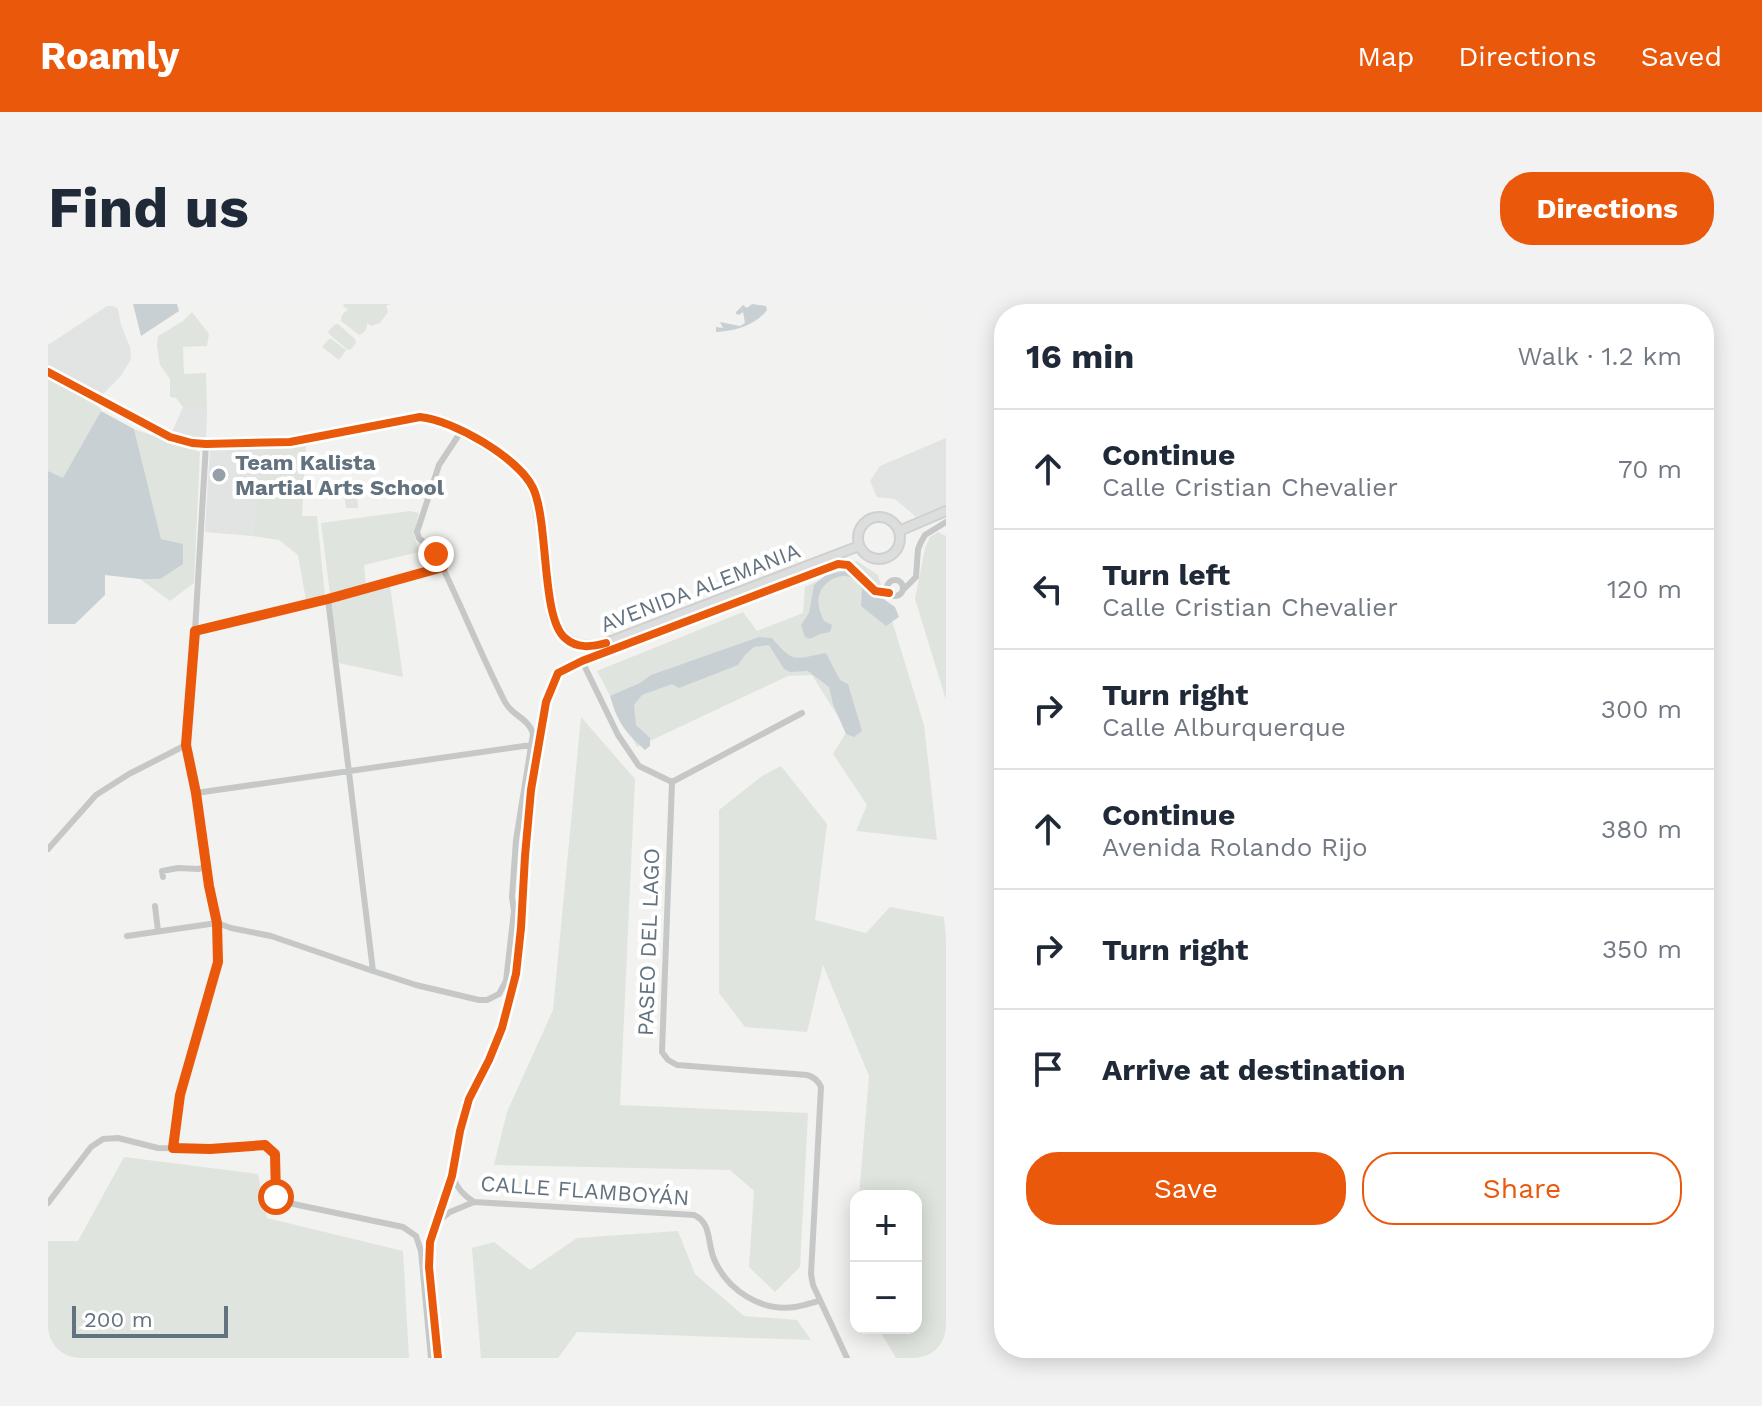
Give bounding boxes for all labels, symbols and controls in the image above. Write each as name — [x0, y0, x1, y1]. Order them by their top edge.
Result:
text: Roamly — [40, 34, 179, 78]
text: Map — [1357, 40, 1414, 73]
text: Directions — [1458, 40, 1597, 73]
text: Saved — [1641, 40, 1722, 73]
button: Directions — [1500, 172, 1714, 245]
text: Find us — [48, 175, 249, 241]
text: 16 min — [1026, 336, 1134, 376]
text: Walk · 1.2 km — [1518, 341, 1682, 371]
text: Continue — [1102, 437, 1235, 472]
icon: ahead — [1026, 447, 1070, 491]
place label: Team Kalista Martial Arts School — [235, 450, 445, 500]
text: 70 m — [1618, 454, 1682, 484]
marker: Team Kalista Martial Arts School — [210, 466, 228, 484]
text: Calle Cristian Chevalier — [1102, 472, 1398, 502]
route end — [418, 536, 454, 572]
street label: AVENIDA ALEMANIA — [597, 538, 804, 637]
text: Turn left — [1102, 557, 1230, 592]
icon: left — [1026, 567, 1070, 611]
text: 120 m — [1607, 574, 1682, 604]
text: Calle Cristian Chevalier — [1102, 592, 1398, 622]
text: Turn right — [1102, 677, 1248, 712]
icon: right — [1026, 687, 1070, 731]
text: 300 m — [1601, 694, 1682, 724]
text: Calle Alburquerque — [1102, 712, 1346, 742]
text: Continue — [1102, 797, 1235, 832]
icon: ahead — [1026, 807, 1070, 851]
text: 380 m — [1601, 814, 1682, 844]
text: Avenida Rolando Rijo — [1102, 832, 1368, 862]
street label: PASEO DEL LAGO — [633, 848, 664, 1036]
icon: right — [1026, 927, 1070, 971]
text: Turn right — [1102, 932, 1248, 967]
text: 350 m — [1602, 934, 1682, 964]
icon: arrive — [1026, 1047, 1070, 1091]
text: Arrive at destination — [1102, 1052, 1406, 1087]
button: Save — [1026, 1152, 1346, 1225]
button: Share — [1362, 1152, 1682, 1225]
street label: CALLE FLAMBOYÁN — [480, 1171, 690, 1210]
route start — [258, 1179, 294, 1215]
map controls — [850, 1190, 922, 1334]
button: + — [850, 1190, 922, 1262]
button: − — [850, 1262, 922, 1334]
scale bar — [72, 1302, 228, 1338]
text: 200 m — [84, 1307, 153, 1332]

